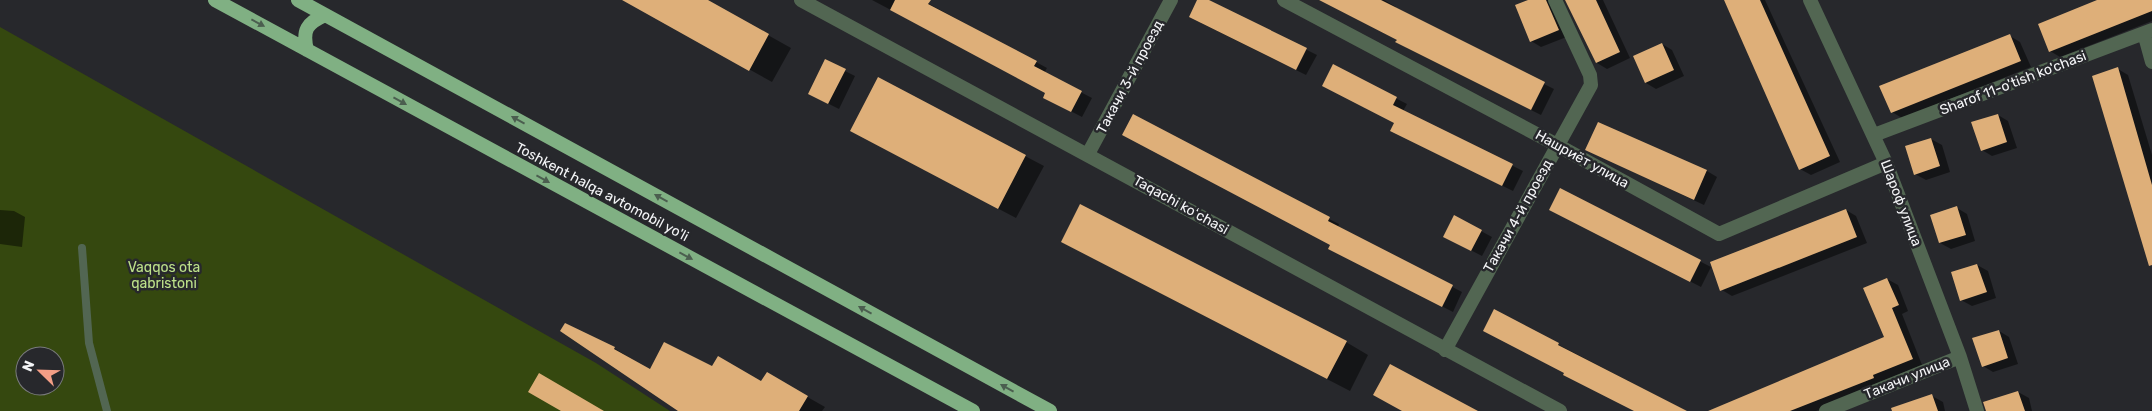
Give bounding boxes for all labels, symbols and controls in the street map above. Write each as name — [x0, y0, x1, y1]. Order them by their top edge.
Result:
street label: Такачи 3-й проезд — [1093, 17, 1167, 137]
one-way arrow — [250, 19, 265, 27]
street label: Sharof 11-o'tish ko'chasi — [1937, 47, 2089, 119]
one-way arrow — [393, 97, 408, 105]
one-way arrow — [511, 116, 526, 124]
street label: Нашриёт улица — [1532, 126, 1632, 192]
street label: Toshkent halqa avtomobil yo'li — [512, 139, 692, 245]
street label: Такачи 4-й проезд — [1480, 157, 1556, 275]
street label: Шароф улица — [1877, 157, 1925, 249]
street label: Taqachi koʻchasi — [1130, 172, 1232, 238]
one-way arrow — [536, 175, 550, 183]
one-way arrow — [654, 194, 668, 202]
one-way arrow — [679, 252, 693, 260]
park label: Vaqqos ota qabristoni — [128, 259, 200, 292]
one-way arrow — [858, 306, 872, 314]
north arrow — [15, 346, 65, 396]
street label: Такачи улица — [1862, 353, 1952, 403]
text: N — [19, 358, 38, 374]
one-way arrow — [1001, 383, 1014, 392]

